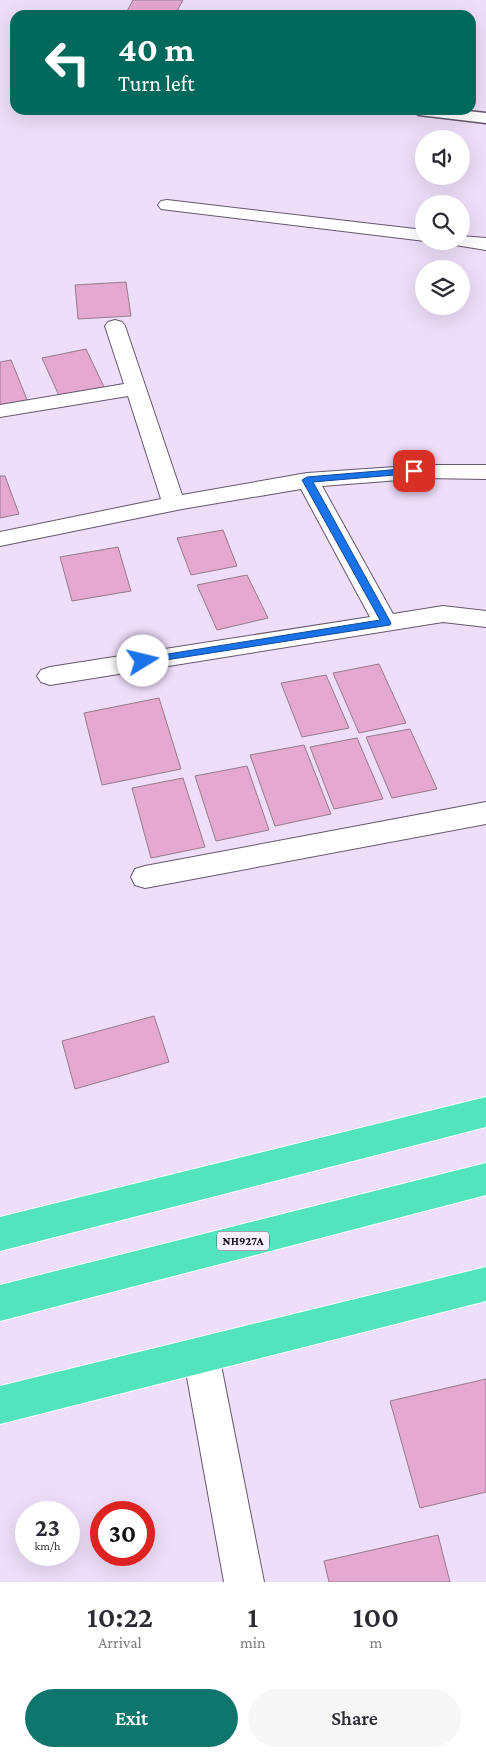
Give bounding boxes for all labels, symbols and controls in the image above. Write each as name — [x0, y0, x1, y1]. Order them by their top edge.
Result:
icon: left — [35, 30, 100, 95]
text: 40 m — [118, 30, 195, 69]
text: Turn left — [118, 71, 195, 96]
map controls — [415, 130, 470, 315]
button: sound — [415, 130, 470, 185]
button: search — [415, 195, 470, 250]
button: layers — [415, 260, 470, 315]
pin — [393, 450, 435, 492]
icon: arrive — [400, 457, 428, 485]
position arrow — [116, 634, 168, 686]
road number: NH927A — [217, 1232, 269, 1250]
speed limit sign: 30 — [90, 1501, 155, 1566]
text: 23 — [35, 1514, 60, 1541]
text: km/h — [35, 1539, 60, 1553]
text: 10:22 — [87, 1600, 153, 1633]
text: 1 — [247, 1600, 258, 1633]
text: 100 — [353, 1600, 399, 1633]
text: Arrival — [98, 1634, 142, 1651]
text: min — [240, 1634, 266, 1651]
text: m — [369, 1634, 382, 1651]
button: Exit — [25, 1689, 238, 1747]
button: Share — [248, 1689, 461, 1747]

